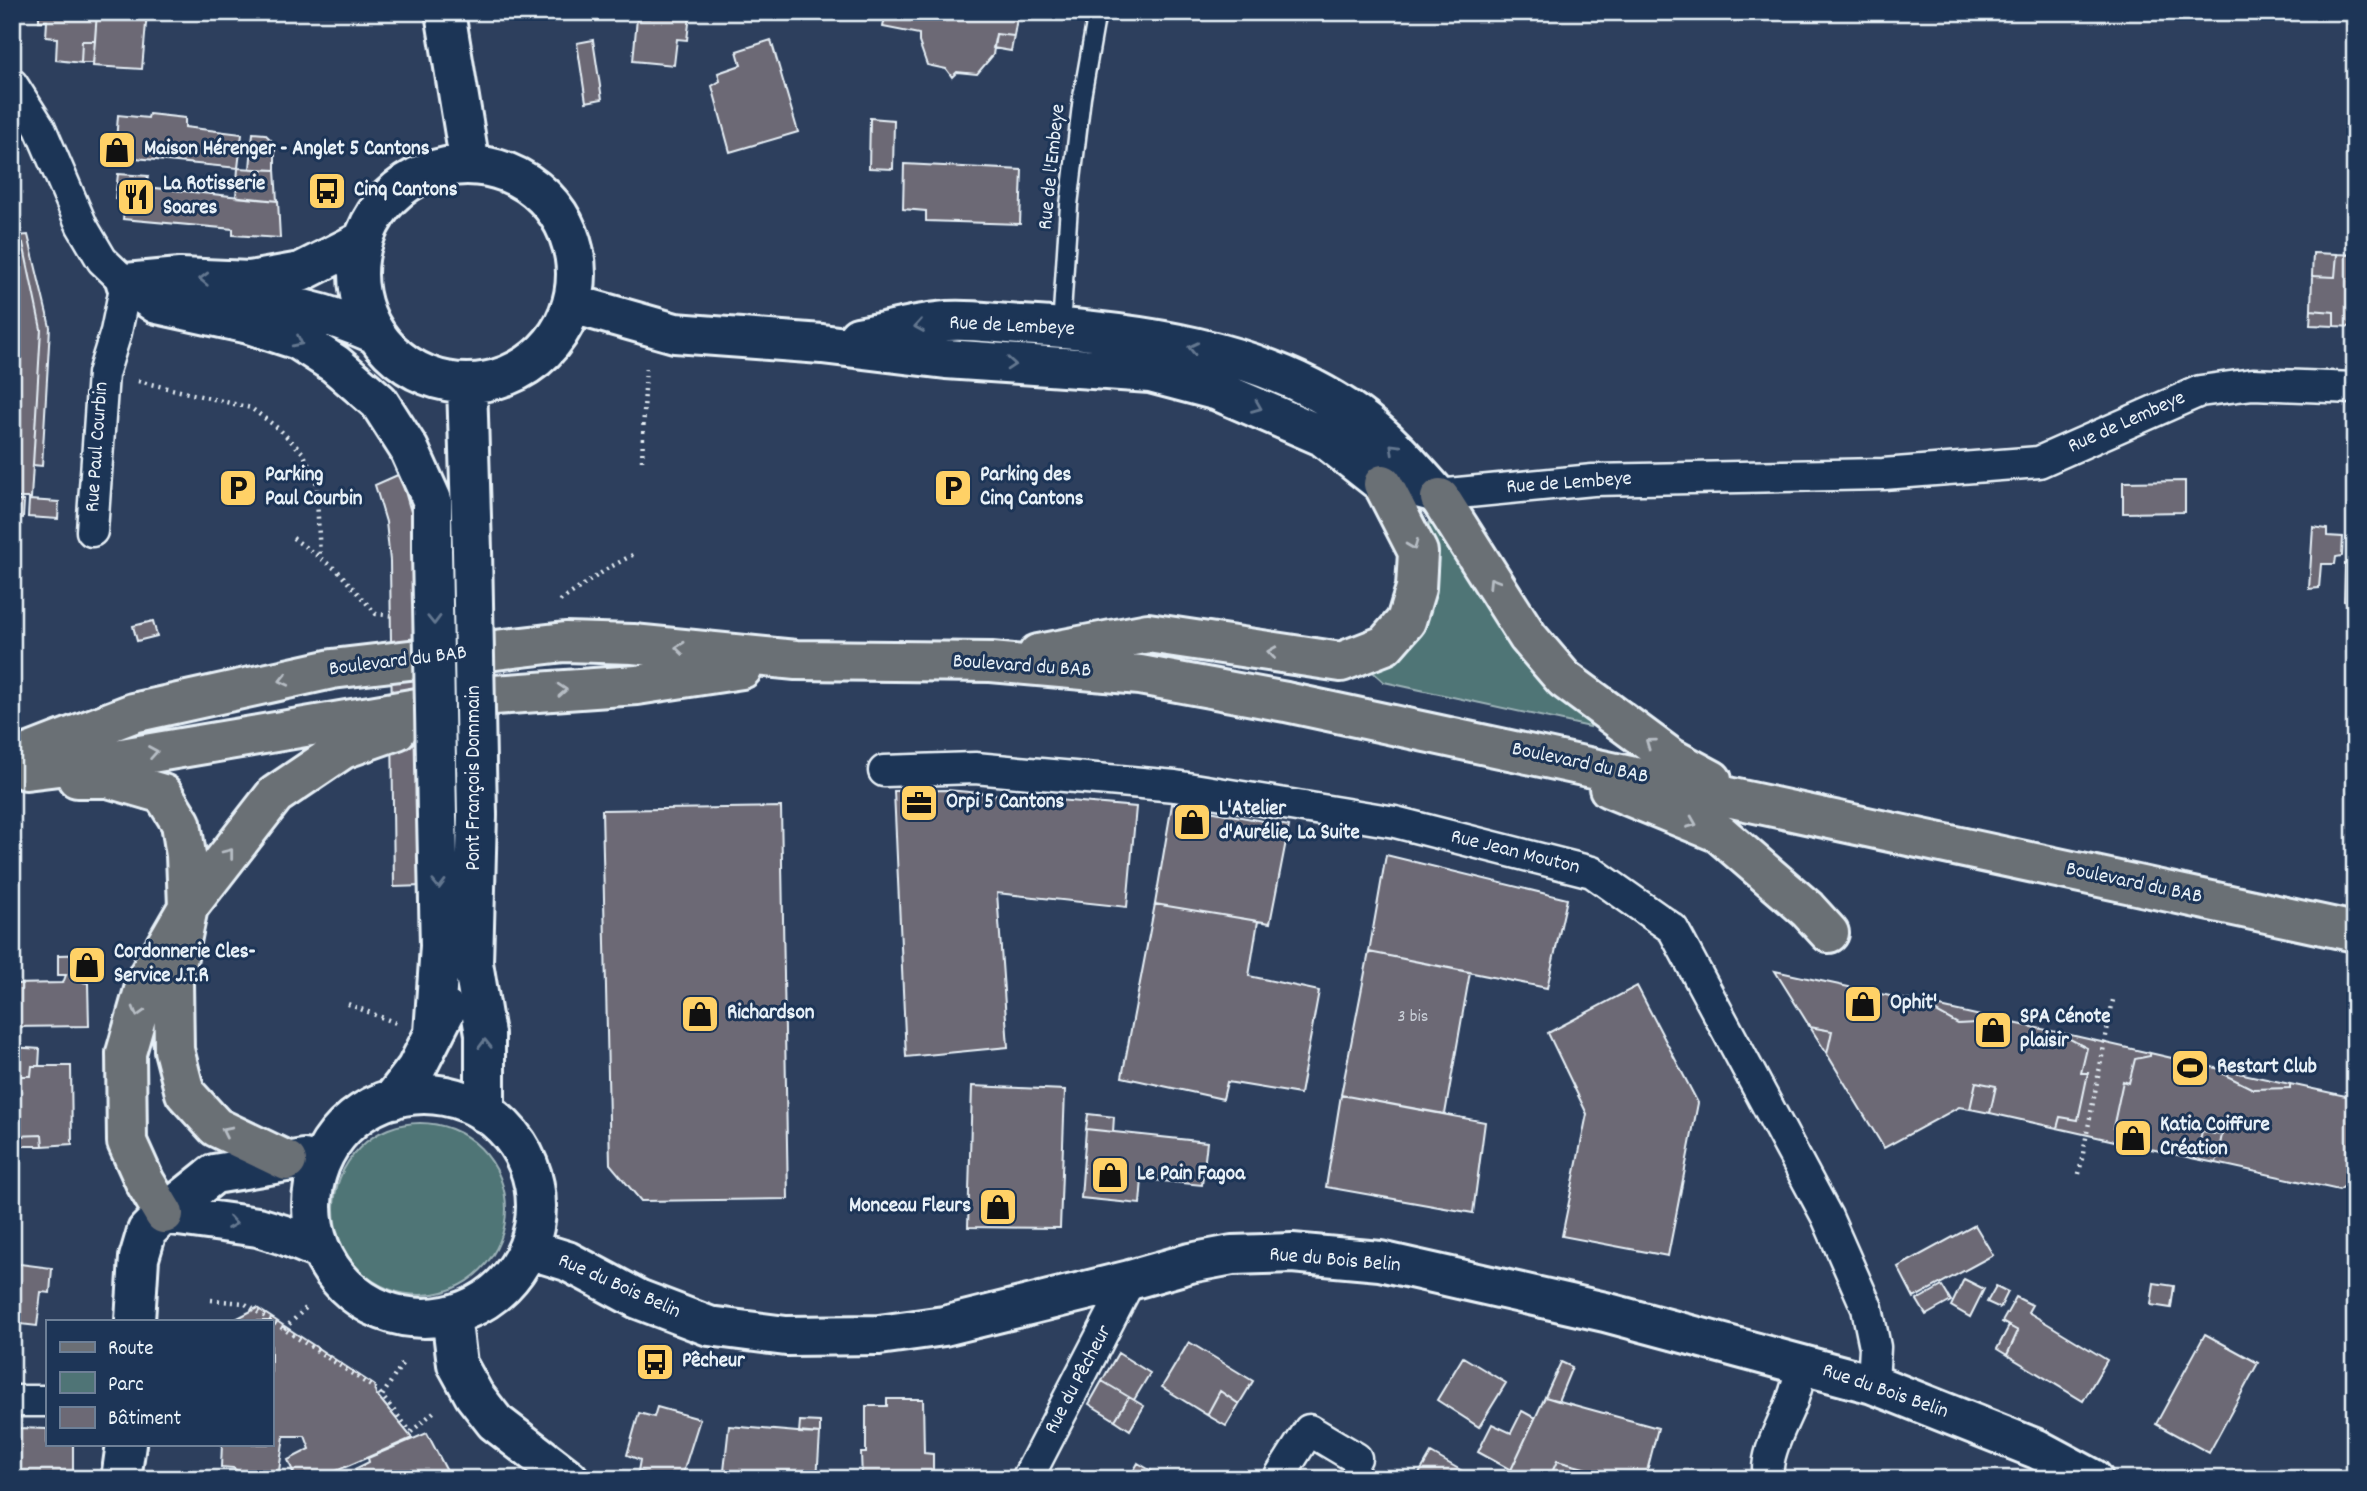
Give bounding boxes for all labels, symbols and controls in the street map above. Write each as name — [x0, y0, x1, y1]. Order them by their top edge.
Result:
street label: Rue de l'Embeye — [1031, 103, 1075, 231]
shop icon: Maison Hérenger - Anglet 5 Cantons — [96, 129, 138, 171]
place label: Maison Hérenger - Anglet 5 Cantons — [144, 135, 430, 165]
place label: La Rotisserie Soares — [163, 170, 265, 224]
bus stop icon: Cinq Cantons — [306, 170, 348, 212]
restaurant icon: La Rotisserie Soares — [115, 176, 157, 218]
place label: Cinq Cantons — [354, 176, 458, 206]
one-way arrow — [199, 272, 210, 287]
street label: Rue de Lembeye — [949, 309, 1075, 345]
one-way arrow — [913, 318, 925, 333]
one-way arrow — [291, 333, 303, 347]
one-way arrow — [1187, 342, 1199, 356]
one-way arrow — [1006, 356, 1017, 371]
street label: Rue Paul Courbin — [78, 381, 118, 513]
street label: Rue de Lembeye — [2064, 384, 2190, 462]
one-way arrow — [1251, 398, 1263, 412]
one-way arrow — [1389, 443, 1402, 456]
place label: Parking Paul Courbin — [265, 461, 363, 515]
place label: Parking des Cinq Cantons — [980, 461, 1084, 515]
street label: Rue de Lembeye — [1505, 465, 1633, 503]
parking icon: Parking Paul Courbin — [217, 467, 259, 509]
parking icon: Parking des Cinq Cantons — [932, 467, 974, 509]
one-way arrow — [1404, 538, 1418, 550]
one-way arrow — [1488, 577, 1501, 590]
one-way arrow — [426, 614, 441, 625]
street label: Boulevard du BAB — [327, 639, 469, 685]
one-way arrow — [674, 641, 685, 656]
one-way arrow — [1267, 645, 1278, 660]
street label: Boulevard du BAB — [952, 647, 1092, 687]
one-way arrow — [278, 671, 290, 686]
one-way arrow — [557, 683, 568, 698]
street label: Pont François Dommain — [460, 685, 490, 871]
street label: Boulevard du BAB — [1509, 735, 1651, 793]
one-way arrow — [1645, 739, 1658, 751]
one-way arrow — [147, 745, 159, 760]
office icon: Orpi 5 Cantons — [898, 782, 940, 824]
place label: Orpi 5 Cantons — [946, 788, 1064, 818]
place label: L'Atelier d'Aurélie, La Suite — [1219, 795, 1360, 849]
shop icon: L'Atelier d'Aurélie, La Suite — [1171, 801, 1213, 843]
one-way arrow — [1686, 814, 1698, 828]
street label: Rue Jean Mouton — [1447, 822, 1583, 884]
one-way arrow — [221, 848, 234, 861]
street label: Boulevard du BAB — [2063, 855, 2205, 913]
one-way arrow — [431, 879, 446, 890]
place label: Cordonnerie Cles- Service J.T.R — [114, 938, 256, 992]
shop icon: Cordonnerie Cles- Service J.T.R — [66, 944, 108, 986]
shop icon: Ophit' — [1842, 983, 1884, 1025]
place label: Ophit' — [1890, 989, 1937, 1019]
shop icon: Richardson — [679, 993, 721, 1035]
place label: Richardson — [727, 999, 815, 1029]
place label: SPA Cénote plaisir — [2020, 1003, 2111, 1057]
house number: 3 bis — [1398, 1005, 1428, 1030]
one-way arrow — [131, 1006, 146, 1018]
shop icon: SPA Cénote plaisir — [1972, 1009, 2014, 1051]
one-way arrow — [477, 1039, 493, 1049]
sports icon: Restart Club — [2169, 1047, 2211, 1089]
place label: Restart Club — [2217, 1053, 2317, 1083]
place label: Katia Coiffure Création — [2160, 1111, 2270, 1165]
shop icon: Katia Coiffure Création — [2112, 1117, 2154, 1159]
one-way arrow — [221, 1126, 233, 1140]
shop icon: Le Pain Fagoa — [1089, 1154, 1131, 1196]
place label: Le Pain Fagoa — [1137, 1160, 1246, 1190]
shop icon: Monceau Fleurs — [977, 1186, 1019, 1228]
place label: Monceau Fleurs — [849, 1192, 971, 1222]
one-way arrow — [226, 1215, 237, 1230]
street label: Rue du Bois Belin — [1268, 1240, 1402, 1282]
street label: Rue du Bois Belin — [553, 1247, 685, 1327]
legend — [46, 1320, 273, 1446]
street label: Rue du Pêcheur — [1038, 1320, 1120, 1440]
text: Route — [108, 1335, 154, 1365]
bus stop icon: Pêcheur — [634, 1341, 676, 1383]
place label: Pêcheur — [682, 1347, 746, 1377]
street label: Rue du Bois Belin — [1818, 1356, 1952, 1428]
text: Parc — [108, 1371, 144, 1401]
text: Bâtiment — [108, 1405, 181, 1435]

